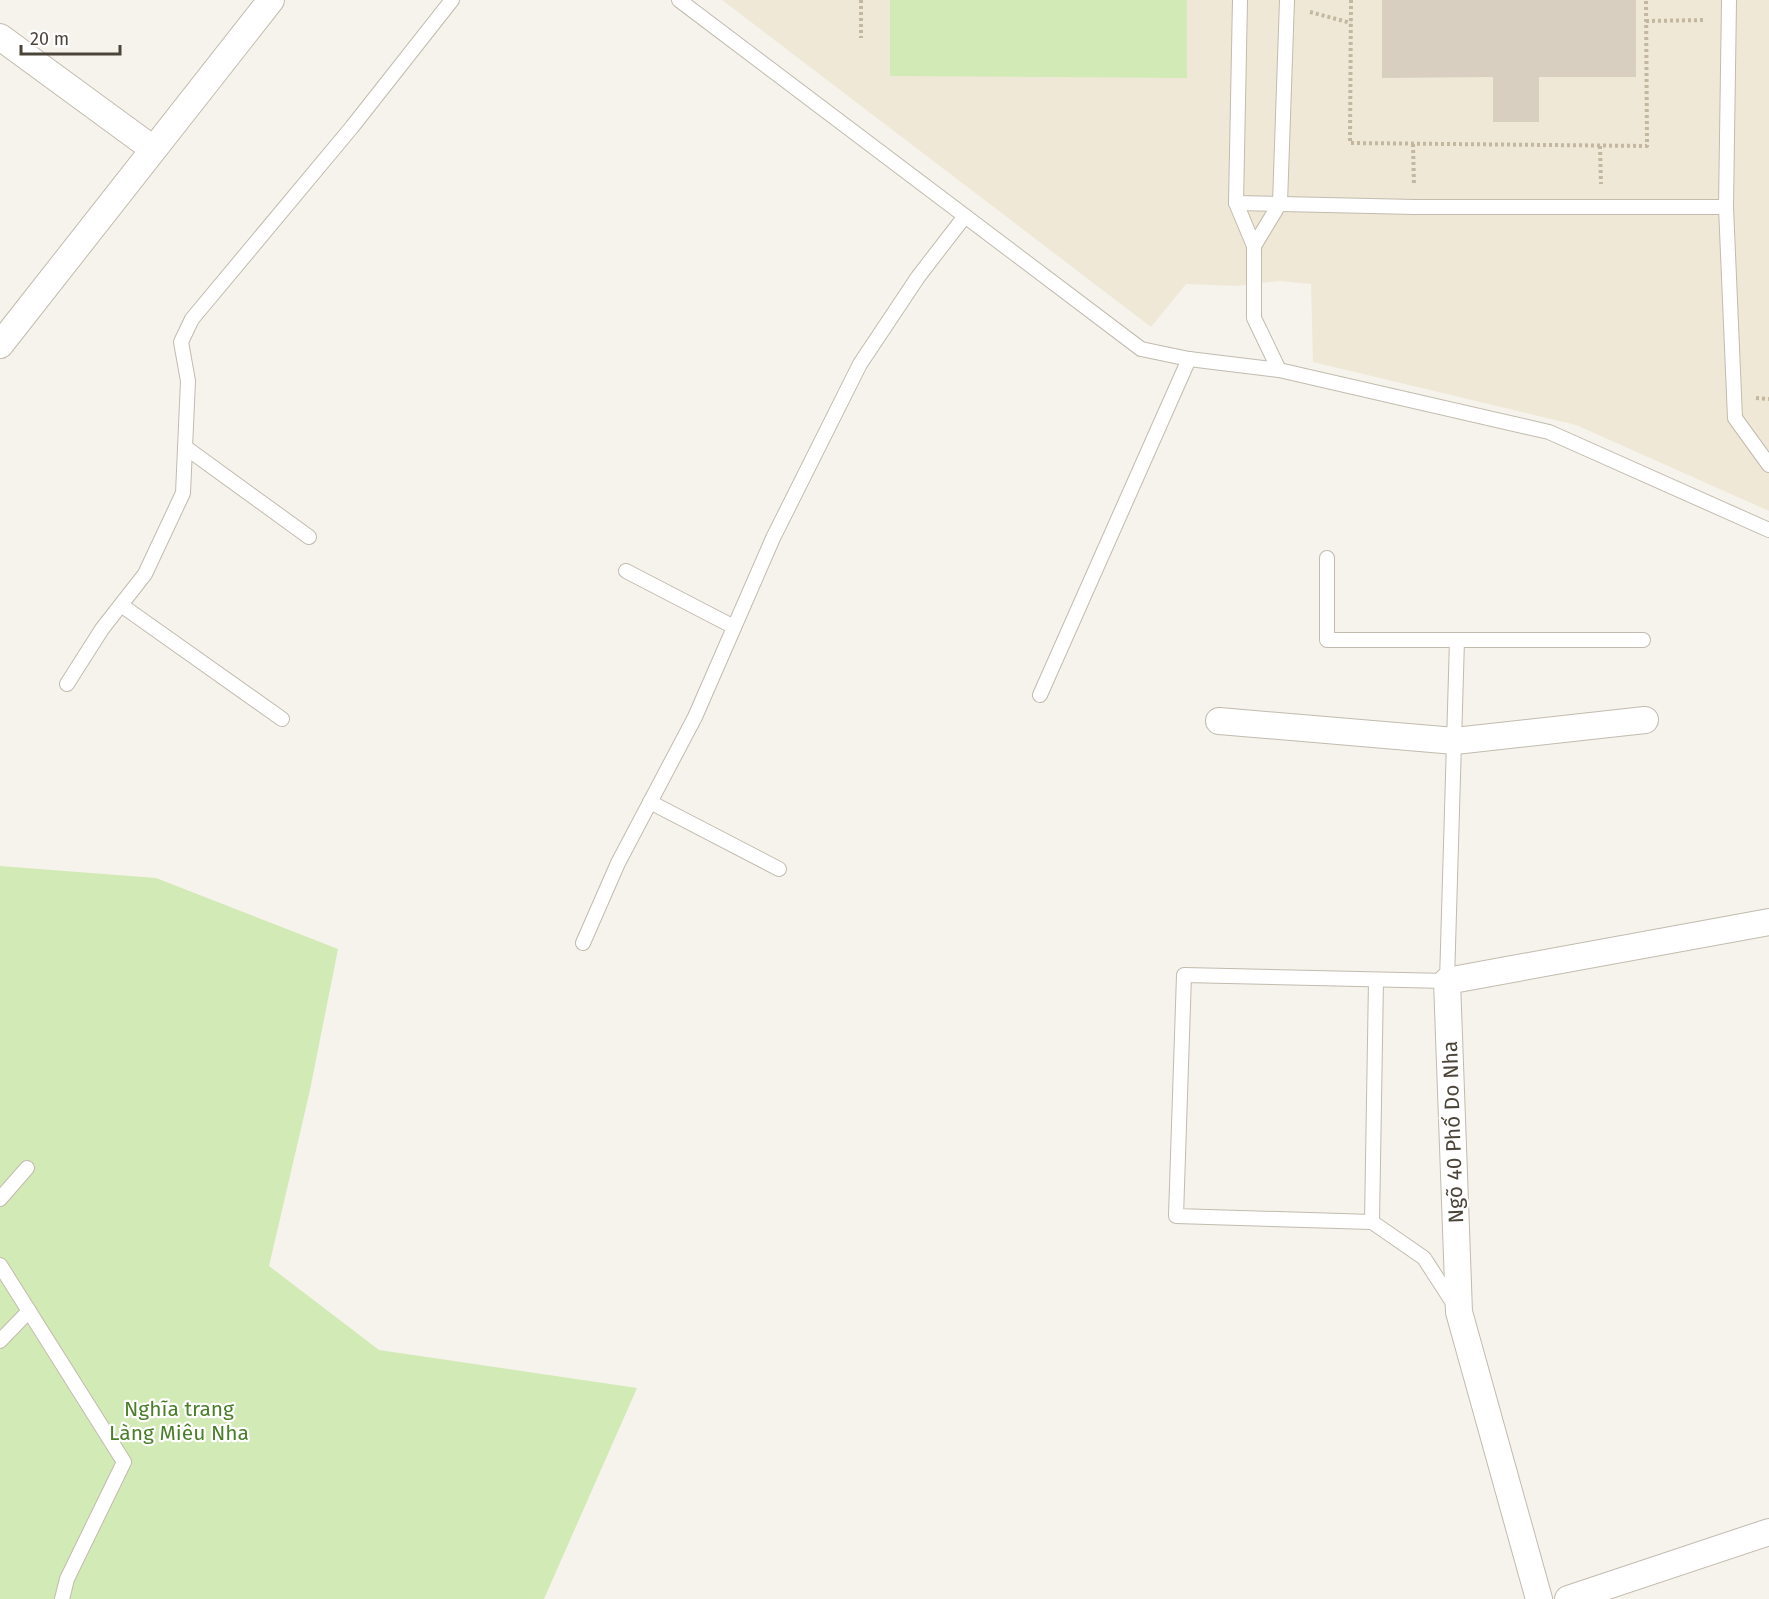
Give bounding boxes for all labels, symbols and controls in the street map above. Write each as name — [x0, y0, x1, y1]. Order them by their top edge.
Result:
scale bar — [21, 18, 120, 56]
text: 20 m — [30, 28, 69, 50]
street label: Ngõ 40 Phố Do Nha — [1437, 1040, 1469, 1224]
park label: Nghĩa trang Làng Miêu Nha — [109, 1396, 249, 1446]

